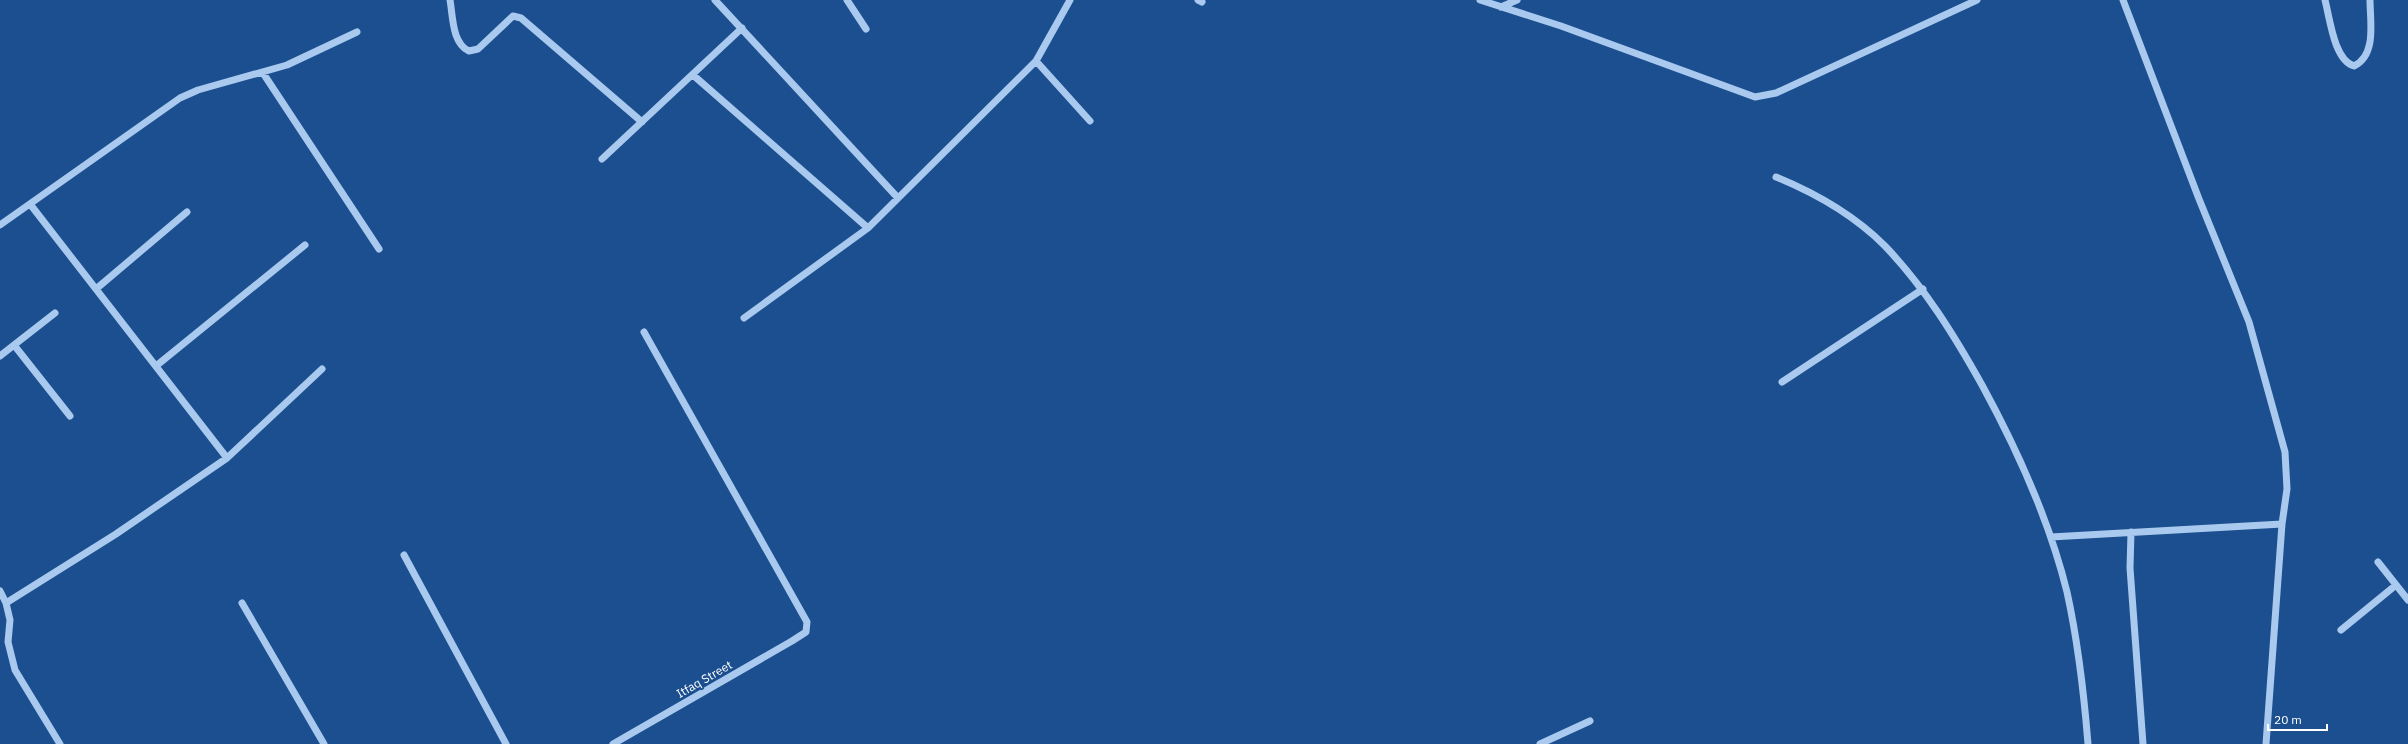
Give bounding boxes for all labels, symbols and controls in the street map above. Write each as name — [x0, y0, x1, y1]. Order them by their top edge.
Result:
street label: Itfaq Street — [673, 657, 735, 701]
scale bar — [2268, 706, 2327, 732]
text: 20 m — [2274, 712, 2302, 727]

